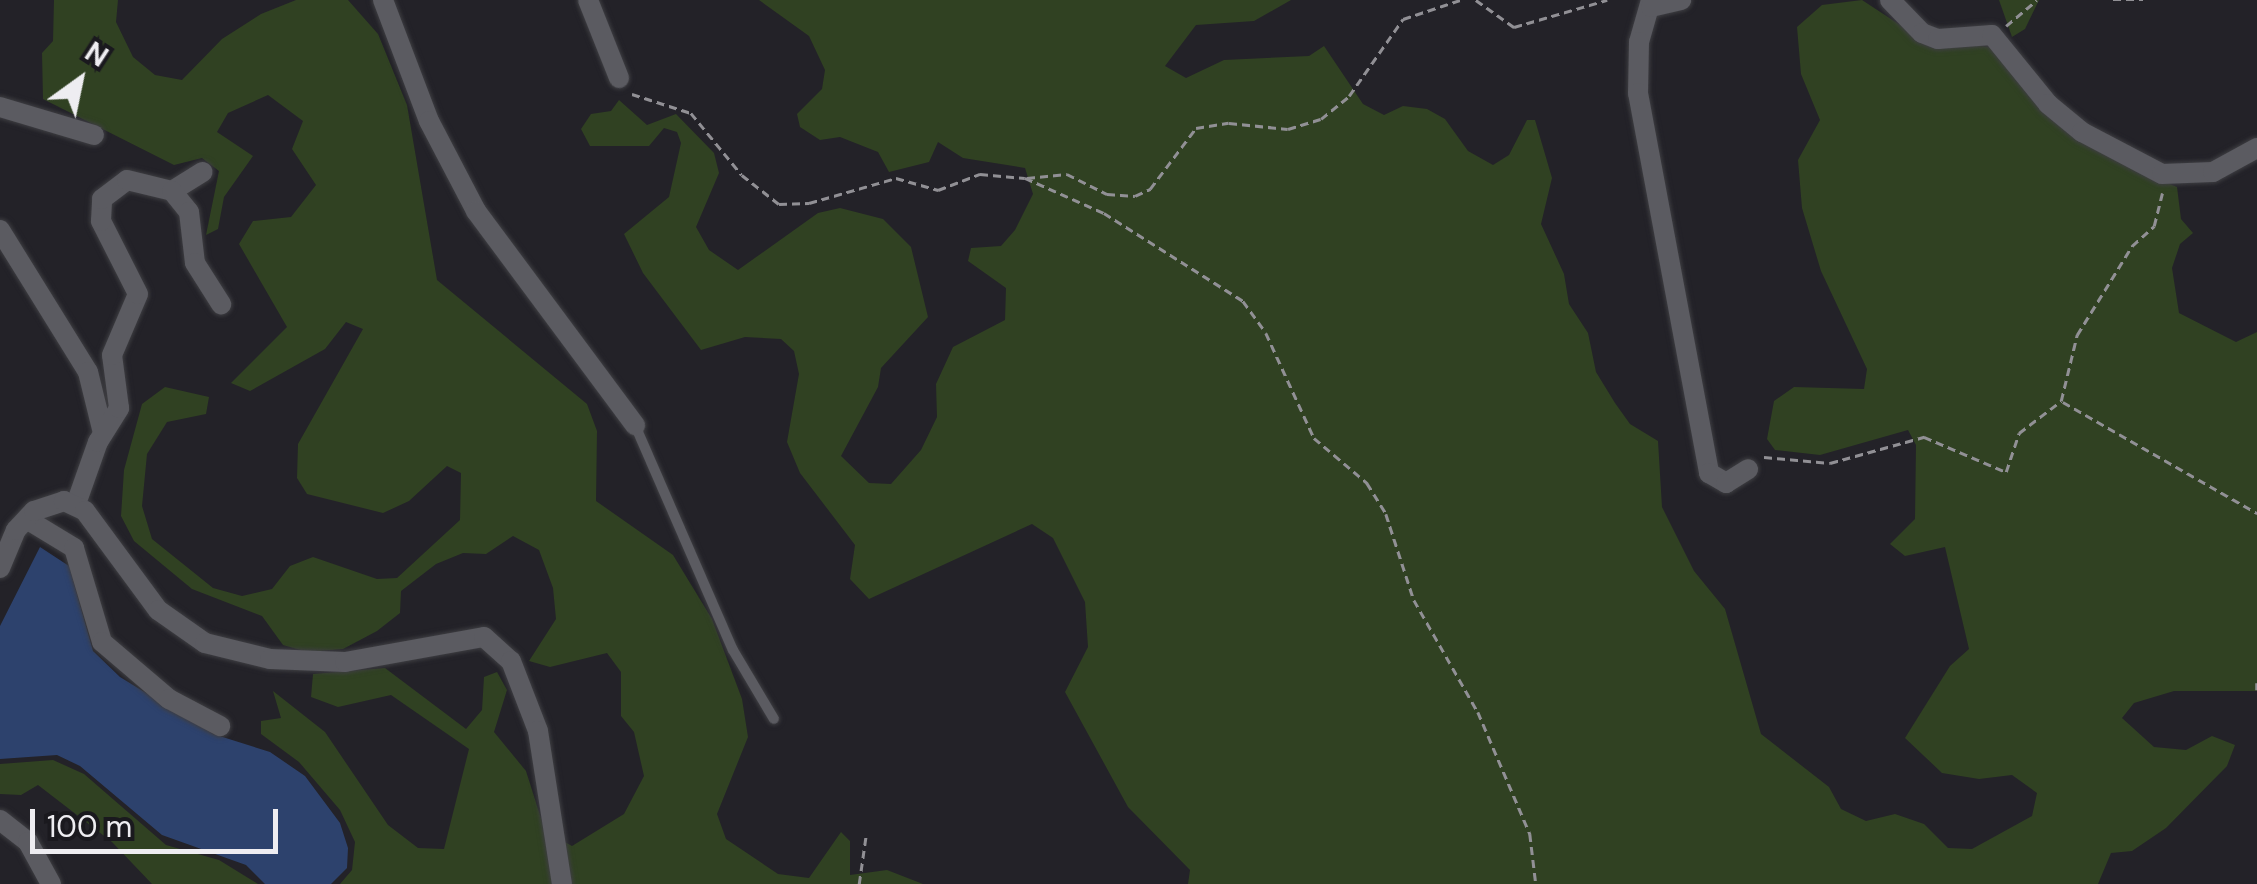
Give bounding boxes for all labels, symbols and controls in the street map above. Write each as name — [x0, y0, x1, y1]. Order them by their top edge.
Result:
north arrow — [30, 30, 130, 130]
text: N — [78, 33, 115, 75]
scale bar — [35, 789, 282, 851]
text: 100 m — [47, 807, 132, 846]

